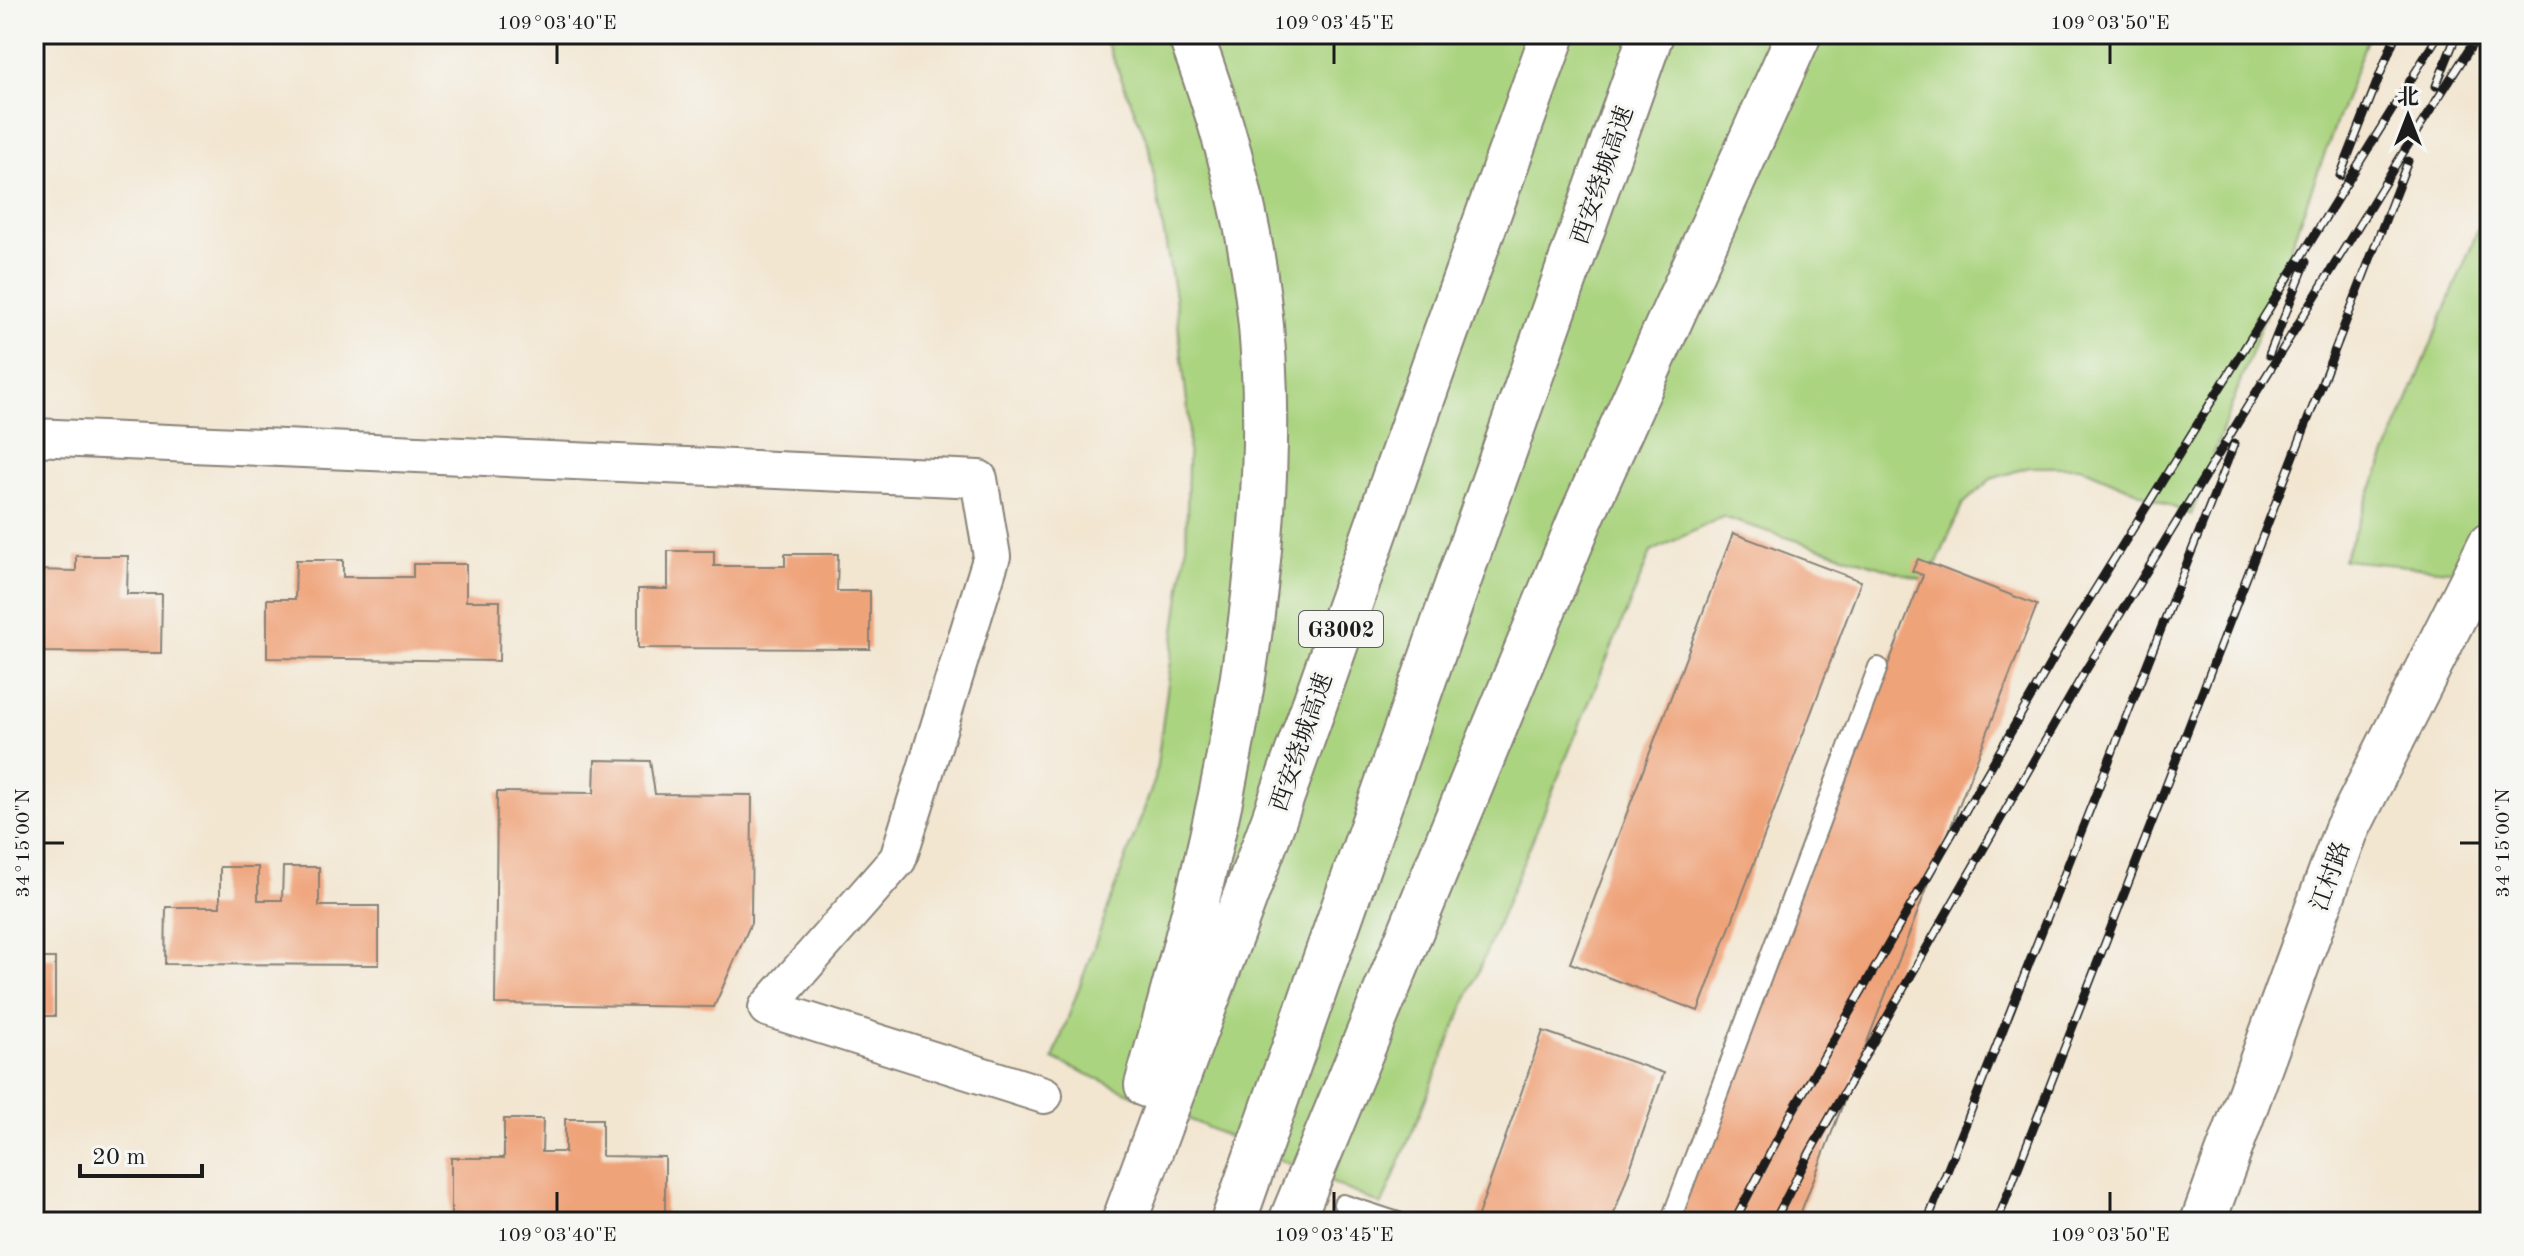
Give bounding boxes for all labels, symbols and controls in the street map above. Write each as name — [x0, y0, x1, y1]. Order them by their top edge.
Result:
text: 109°03'40"E — [497, 14, 617, 34]
text: 109°03'45"E — [1274, 14, 1394, 34]
text: 109°03'50"E — [2050, 14, 2170, 34]
north arrow — [2368, 76, 2448, 156]
text: 北 — [2397, 86, 2419, 109]
street label: 西安绕城高速 — [1566, 103, 1639, 248]
road number: G3002 — [1299, 611, 1383, 647]
street label: 西安绕城高速 — [1265, 670, 1338, 815]
text: 34°15'00"N — [14, 788, 34, 898]
text: 34°15'00"N — [2494, 788, 2514, 898]
street label: 江村路 — [2305, 838, 2355, 915]
scale bar — [80, 1128, 202, 1178]
text: 20 m — [92, 1146, 146, 1170]
text: 109°03'40"E — [497, 1226, 617, 1246]
text: 109°03'45"E — [1274, 1226, 1394, 1246]
text: 109°03'50"E — [2050, 1226, 2170, 1246]

